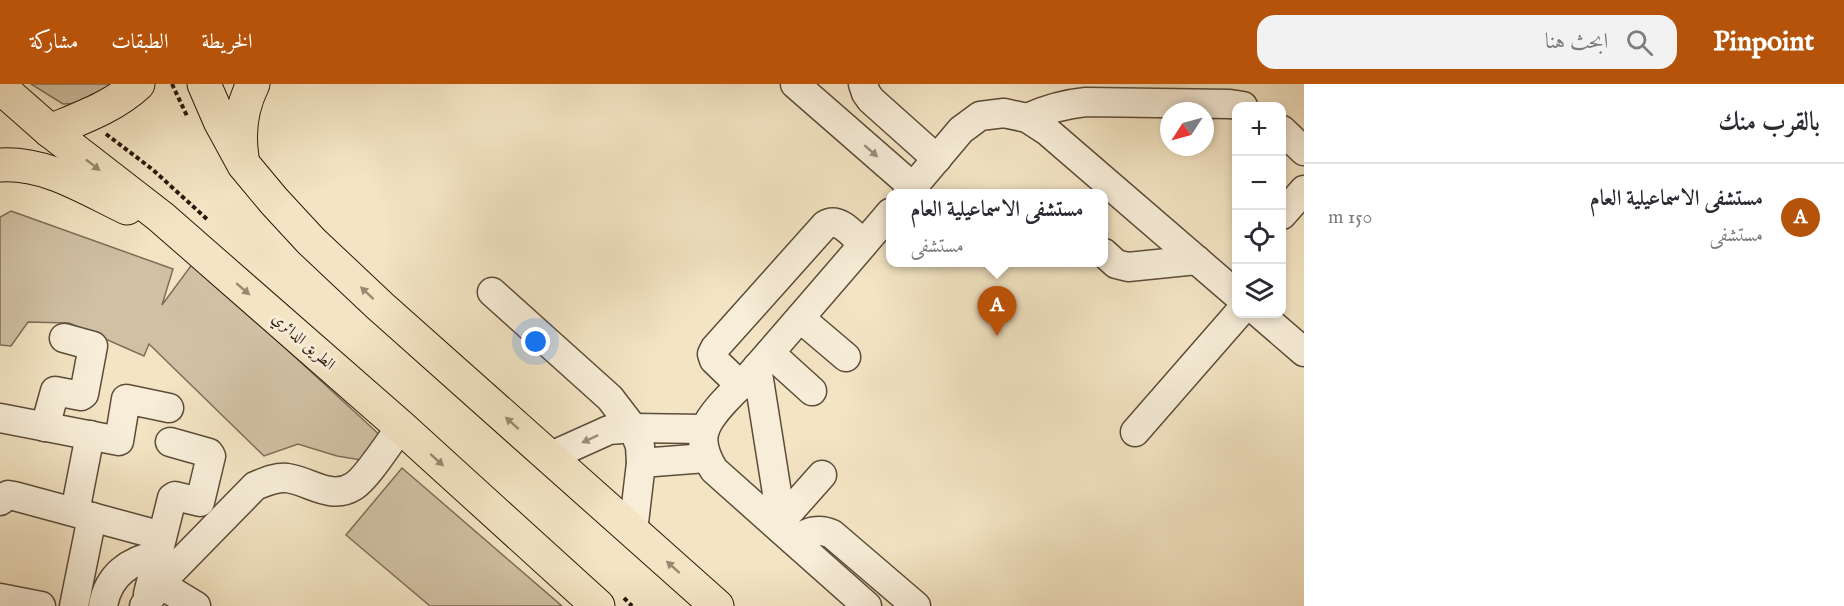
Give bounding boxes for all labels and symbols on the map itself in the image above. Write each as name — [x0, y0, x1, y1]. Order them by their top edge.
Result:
north arrow — [1160, 102, 1214, 156]
one-way arrow — [863, 144, 878, 157]
one-way arrow — [86, 158, 101, 170]
one-way arrow — [235, 283, 251, 296]
one-way arrow — [359, 286, 374, 300]
pin: A — [978, 286, 1016, 336]
street label: الطريق الدائري — [267, 309, 339, 376]
your location — [521, 327, 550, 356]
one-way arrow — [505, 417, 520, 430]
one-way arrow — [581, 434, 598, 443]
one-way arrow — [429, 453, 444, 466]
one-way arrow — [666, 561, 681, 574]

